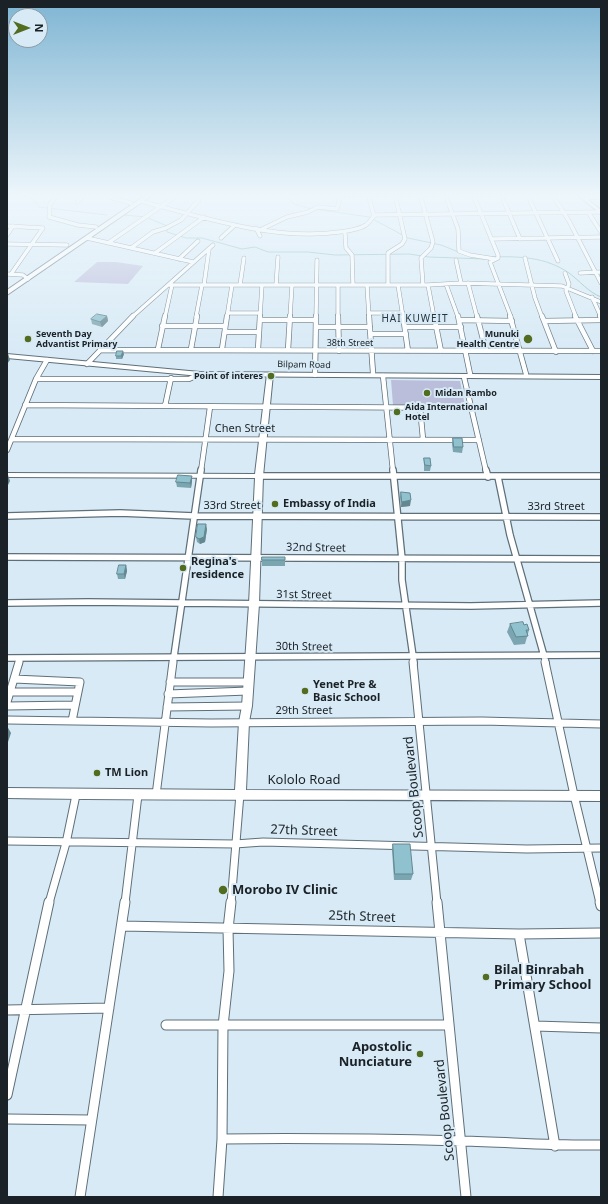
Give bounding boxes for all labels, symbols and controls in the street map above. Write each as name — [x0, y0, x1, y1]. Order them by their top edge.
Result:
north arrow — [8, 8, 48, 48]
text: N — [32, 24, 47, 32]
district label: HAI KUWEIT — [381, 313, 449, 325]
place label: Seventh Day Advantist Primary — [36, 329, 117, 350]
place label: Munuki Health Centre — [456, 329, 519, 350]
marker: Munuki Health Centre — [522, 333, 534, 345]
marker: Seventh Day Advantist Primary — [23, 334, 33, 344]
street label: 38th Street — [327, 338, 373, 348]
street label: Bilpam Road — [277, 359, 331, 371]
place label: Point of interes — [194, 371, 263, 381]
marker: Point of interes — [266, 371, 276, 381]
marker: Midan Rambo — [422, 388, 432, 398]
place label: Midan Rambo — [435, 388, 497, 398]
place label: Aida International Hotel — [405, 402, 487, 423]
marker: Aida International Hotel — [392, 407, 402, 417]
street label: Chen Street — [215, 422, 275, 436]
place label: Embassy of India — [283, 497, 376, 511]
street label: 33rd Street — [203, 499, 261, 513]
marker: Embassy of India — [270, 499, 280, 509]
street label: 33rd Street — [527, 500, 585, 514]
street label: 32nd Street — [286, 541, 346, 555]
place label: Regina's residence — [191, 555, 244, 581]
marker: Regina's residence — [178, 563, 188, 573]
street label: 31st Street — [276, 588, 332, 602]
street label: 30th Street — [275, 640, 333, 654]
place label: Yenet Pre & Basic School — [313, 678, 380, 704]
marker: Yenet Pre & Basic School — [300, 686, 310, 696]
street label: 29th Street — [276, 704, 332, 718]
street label: Scoop Boulevard — [401, 735, 427, 839]
place label: TM Lion — [105, 766, 148, 780]
marker: TM Lion — [92, 768, 102, 778]
street label: Kololo Road — [268, 772, 340, 788]
street label: 27th Street — [270, 822, 338, 840]
place label: Morobo IV Clinic — [232, 882, 338, 898]
marker: Morobo IV Clinic — [217, 884, 229, 896]
street label: 25th Street — [328, 908, 396, 926]
place label: Bilal Binrabah Primary School — [494, 962, 591, 993]
marker: Bilal Binrabah Primary School — [481, 972, 491, 982]
place label: Apostolic Nunciature — [339, 1039, 412, 1070]
marker: Apostolic Nunciature — [415, 1049, 425, 1059]
street label: Scoop Boulevard — [432, 1058, 458, 1162]

